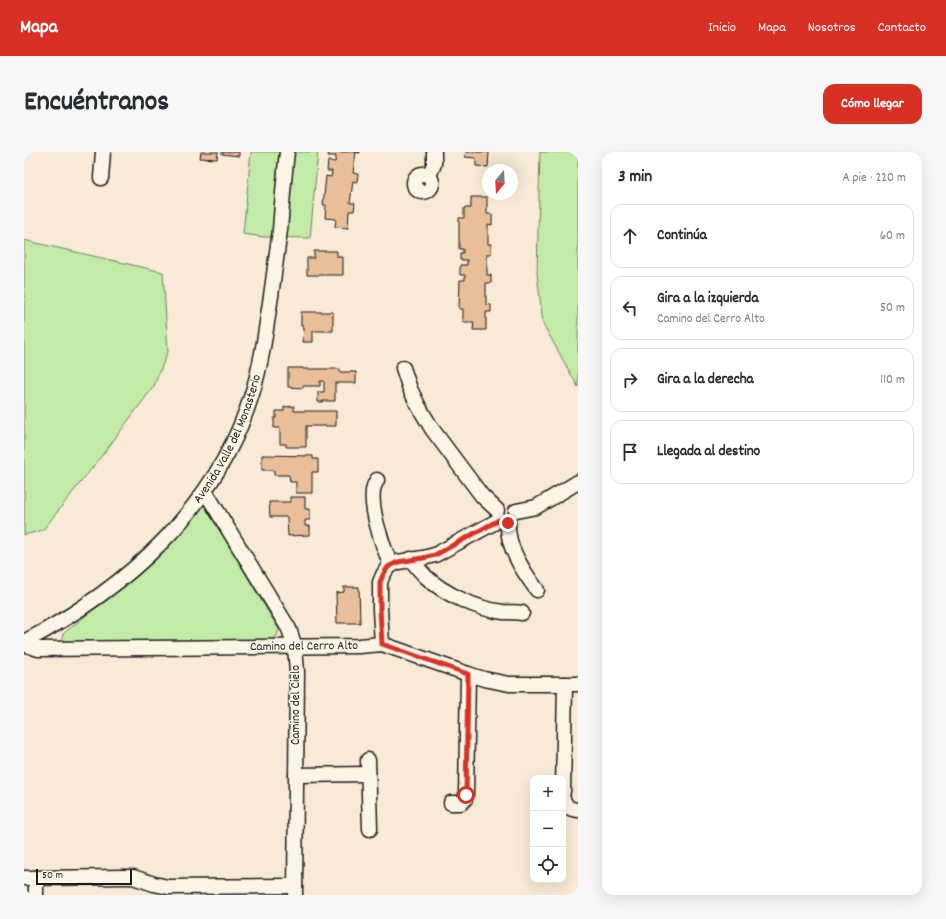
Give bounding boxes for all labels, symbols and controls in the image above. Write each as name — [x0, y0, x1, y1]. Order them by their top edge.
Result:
text: Mapa — [20, 15, 58, 42]
text: Inicio — [708, 18, 736, 38]
text: Mapa — [758, 18, 786, 38]
text: Nosotros — [808, 18, 856, 38]
text: Contacto — [878, 18, 926, 38]
text: Encuéntranos — [24, 84, 169, 124]
button: Cómo llegar — [823, 84, 922, 124]
north arrow — [482, 164, 518, 200]
text: 3 min — [618, 166, 652, 190]
text: A pie · 220 m — [843, 169, 906, 188]
icon: ahead — [619, 225, 641, 247]
text: Continúa — [657, 225, 707, 247]
text: 60 m — [880, 227, 905, 246]
text: Gira a la izquierda — [657, 288, 758, 310]
icon: left — [619, 297, 641, 319]
text: 50 m — [880, 299, 905, 318]
text: Camino del Cerro Alto — [657, 310, 765, 329]
icon: right — [619, 369, 641, 391]
text: Gira a la derecha — [657, 369, 754, 391]
text: 110 m — [880, 371, 905, 390]
street label: Avenida Valle del Monasterio — [189, 372, 267, 507]
icon: arrive — [619, 441, 641, 463]
text: Llegada al destino — [657, 441, 760, 463]
route end — [499, 514, 517, 532]
street label: Camino del Cerro Alto — [250, 637, 358, 657]
street label: Camino del Cielo — [287, 665, 306, 745]
map controls — [530, 775, 566, 883]
button: + — [530, 775, 566, 811]
route start — [457, 786, 475, 804]
button: − — [530, 811, 566, 847]
button: locate — [530, 847, 566, 883]
scale bar — [36, 867, 132, 886]
text: 50 m — [42, 868, 63, 884]

